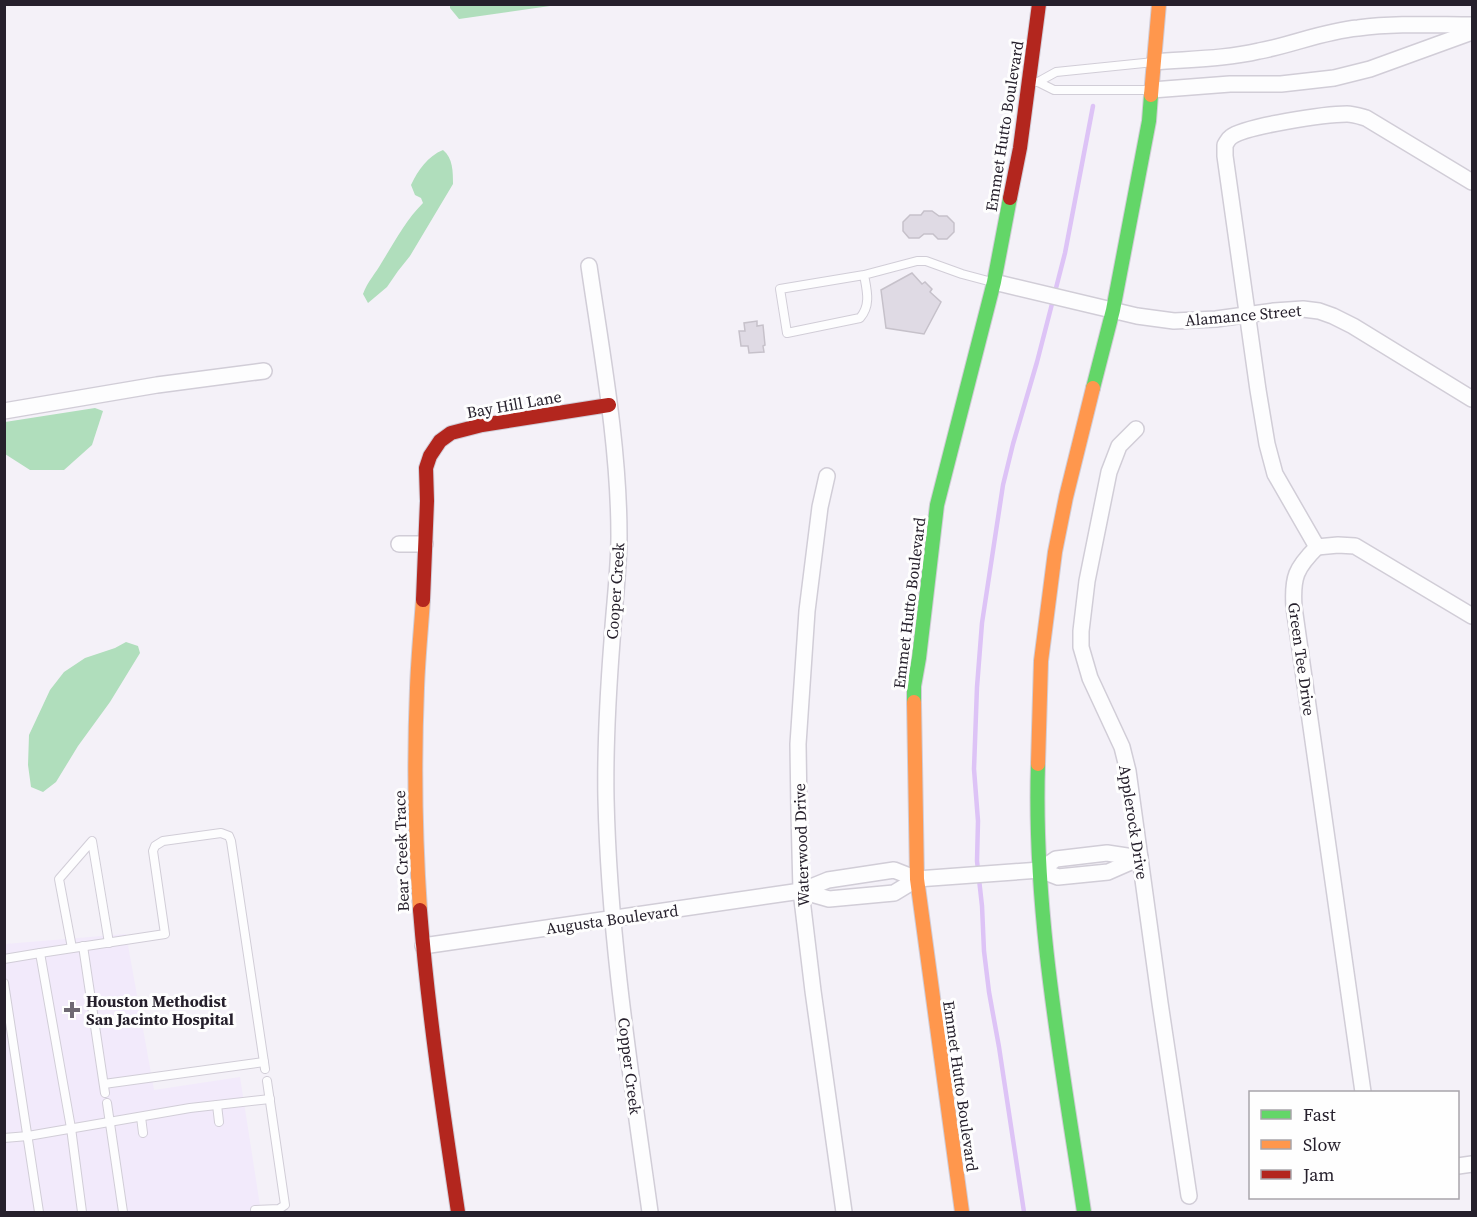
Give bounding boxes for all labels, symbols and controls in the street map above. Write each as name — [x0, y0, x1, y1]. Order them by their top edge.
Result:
street label: Emmet Hutto Boulevard — [980, 39, 1028, 213]
street label: Alamance Street — [1184, 299, 1303, 331]
street label: Bay Hill Lane — [465, 385, 563, 423]
street label: Emmet Hutto Boulevard — [888, 516, 930, 690]
street label: Cooper Creek — [601, 542, 629, 640]
street label: Green Tee Drive — [1283, 601, 1321, 717]
street label: Applerock Drive — [1114, 763, 1154, 881]
street label: Waterwood Drive — [788, 783, 814, 907]
street label: Bear Creek Trace — [388, 790, 414, 912]
street label: Augusta Boulevard — [544, 899, 680, 939]
place label: Houston Methodist San Jacinto Hospital — [86, 990, 234, 1030]
street label: Emmet Hutto Boulevard — [938, 999, 984, 1173]
marker: Houston Methodist San Jacinto Hospital — [63, 1001, 81, 1019]
street label: Copper Creek — [613, 1016, 647, 1116]
legend — [1249, 1091, 1459, 1199]
text: Fast — [1303, 1102, 1336, 1127]
text: Slow — [1303, 1132, 1341, 1157]
text: Jam — [1302, 1162, 1335, 1187]

